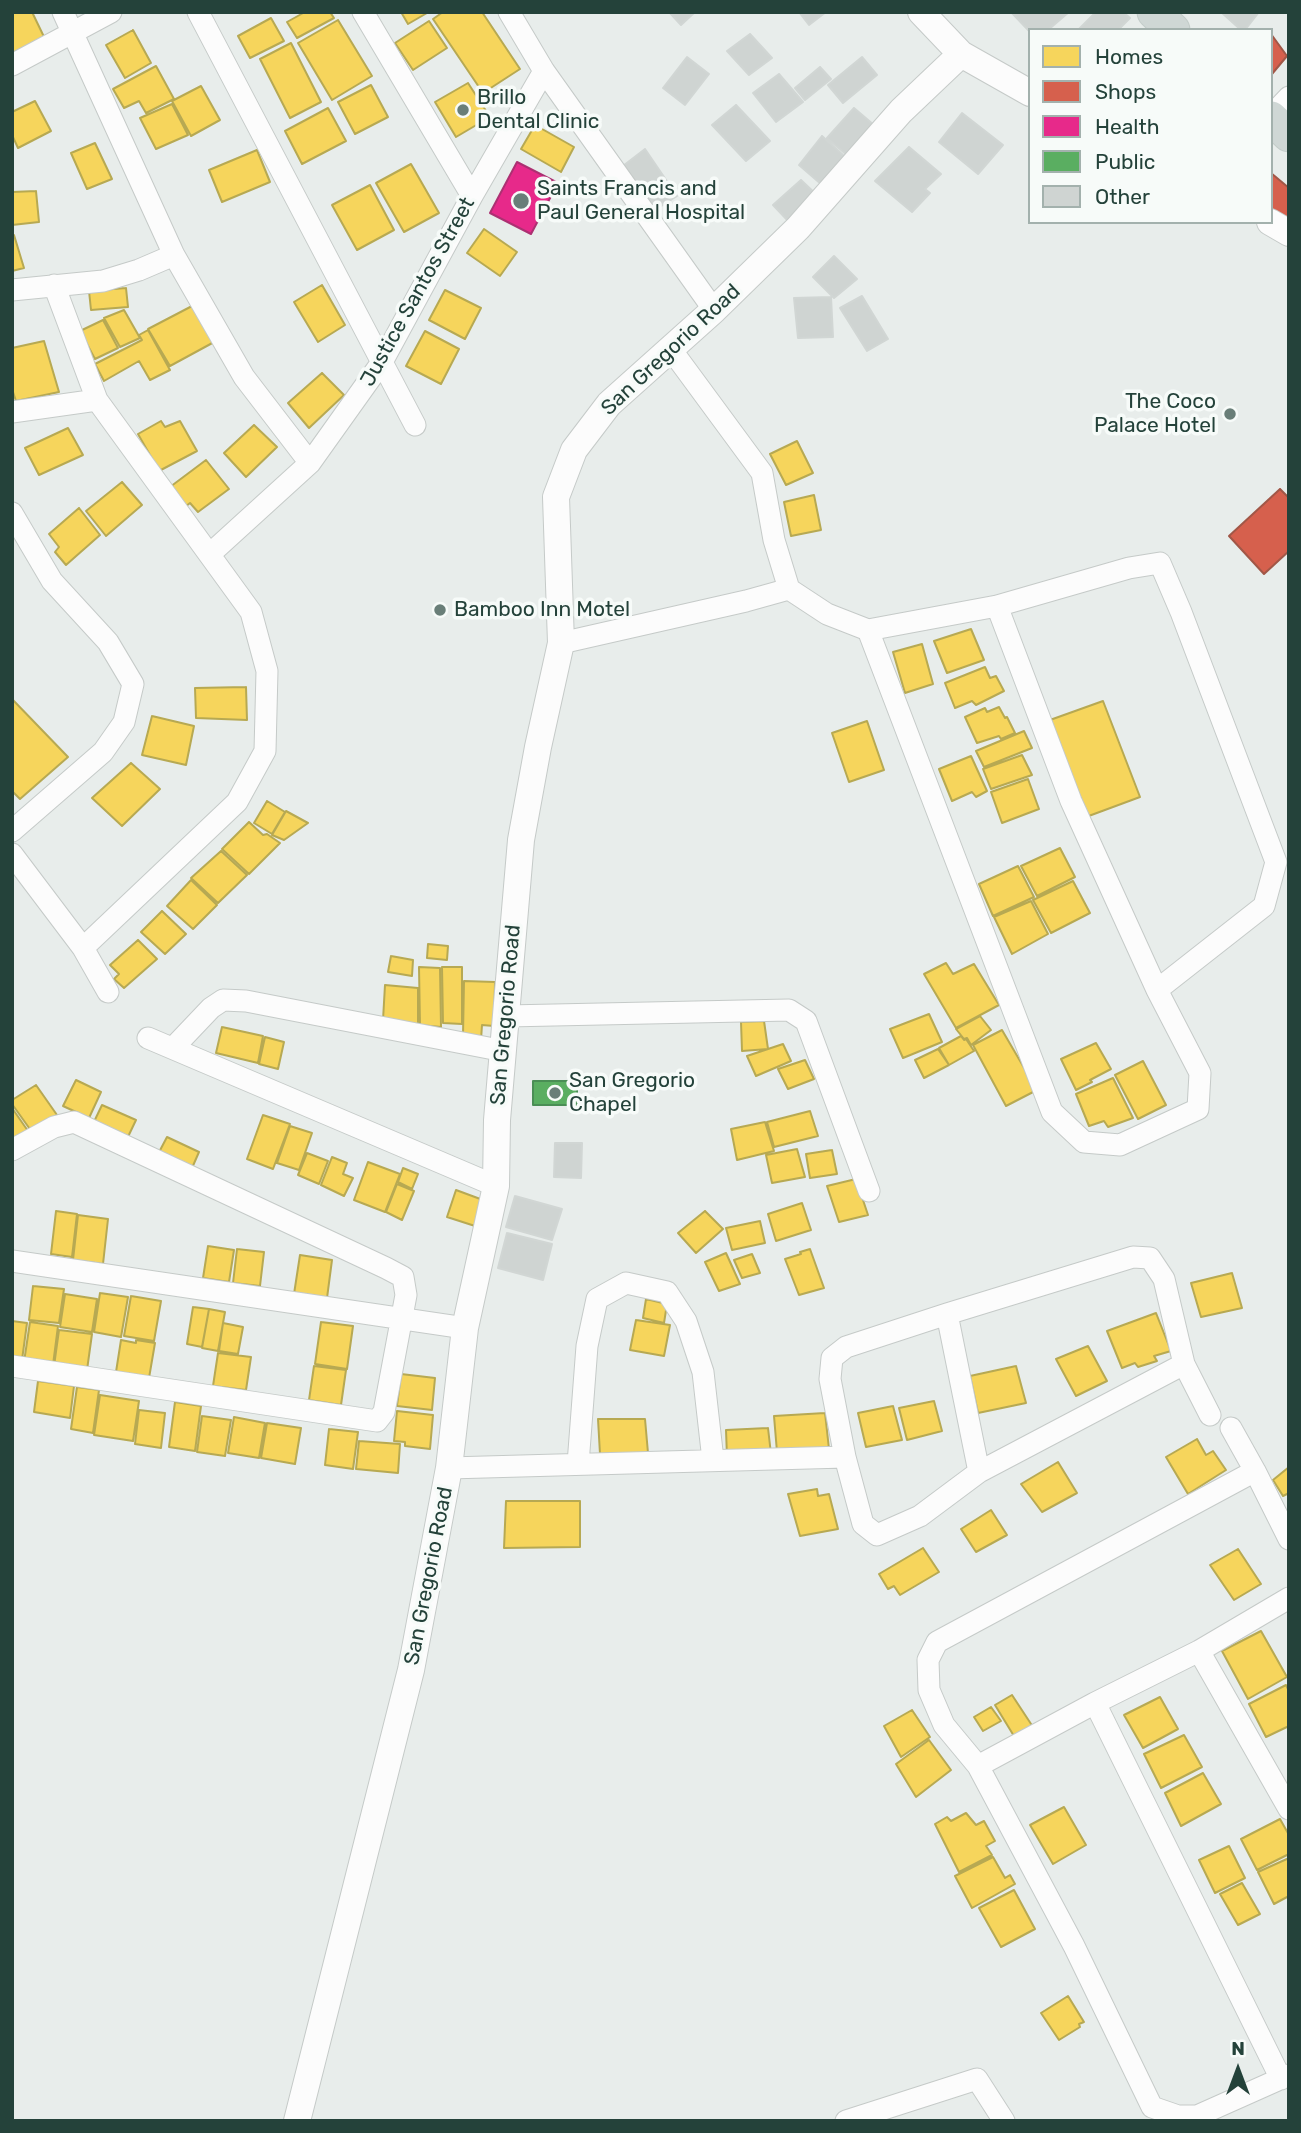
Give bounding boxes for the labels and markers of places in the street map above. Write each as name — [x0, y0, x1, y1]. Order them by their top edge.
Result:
place label: Brillo Dental Clinic — [477, 85, 599, 135]
marker: Brillo Dental Clinic — [455, 102, 471, 118]
place label: Saints Francis and Paul General Hospital — [537, 176, 745, 226]
marker: Saints Francis and Paul General Hospital — [511, 191, 531, 211]
place label: The Coco Palace Hotel — [1094, 389, 1216, 439]
marker: The Coco Palace Hotel — [1222, 406, 1238, 422]
place label: Bamboo Inn Motel — [454, 597, 630, 623]
marker: Bamboo Inn Motel — [432, 602, 448, 618]
place label: San Gregorio Chapel — [569, 1068, 695, 1118]
marker: San Gregorio Chapel — [547, 1085, 563, 1101]

